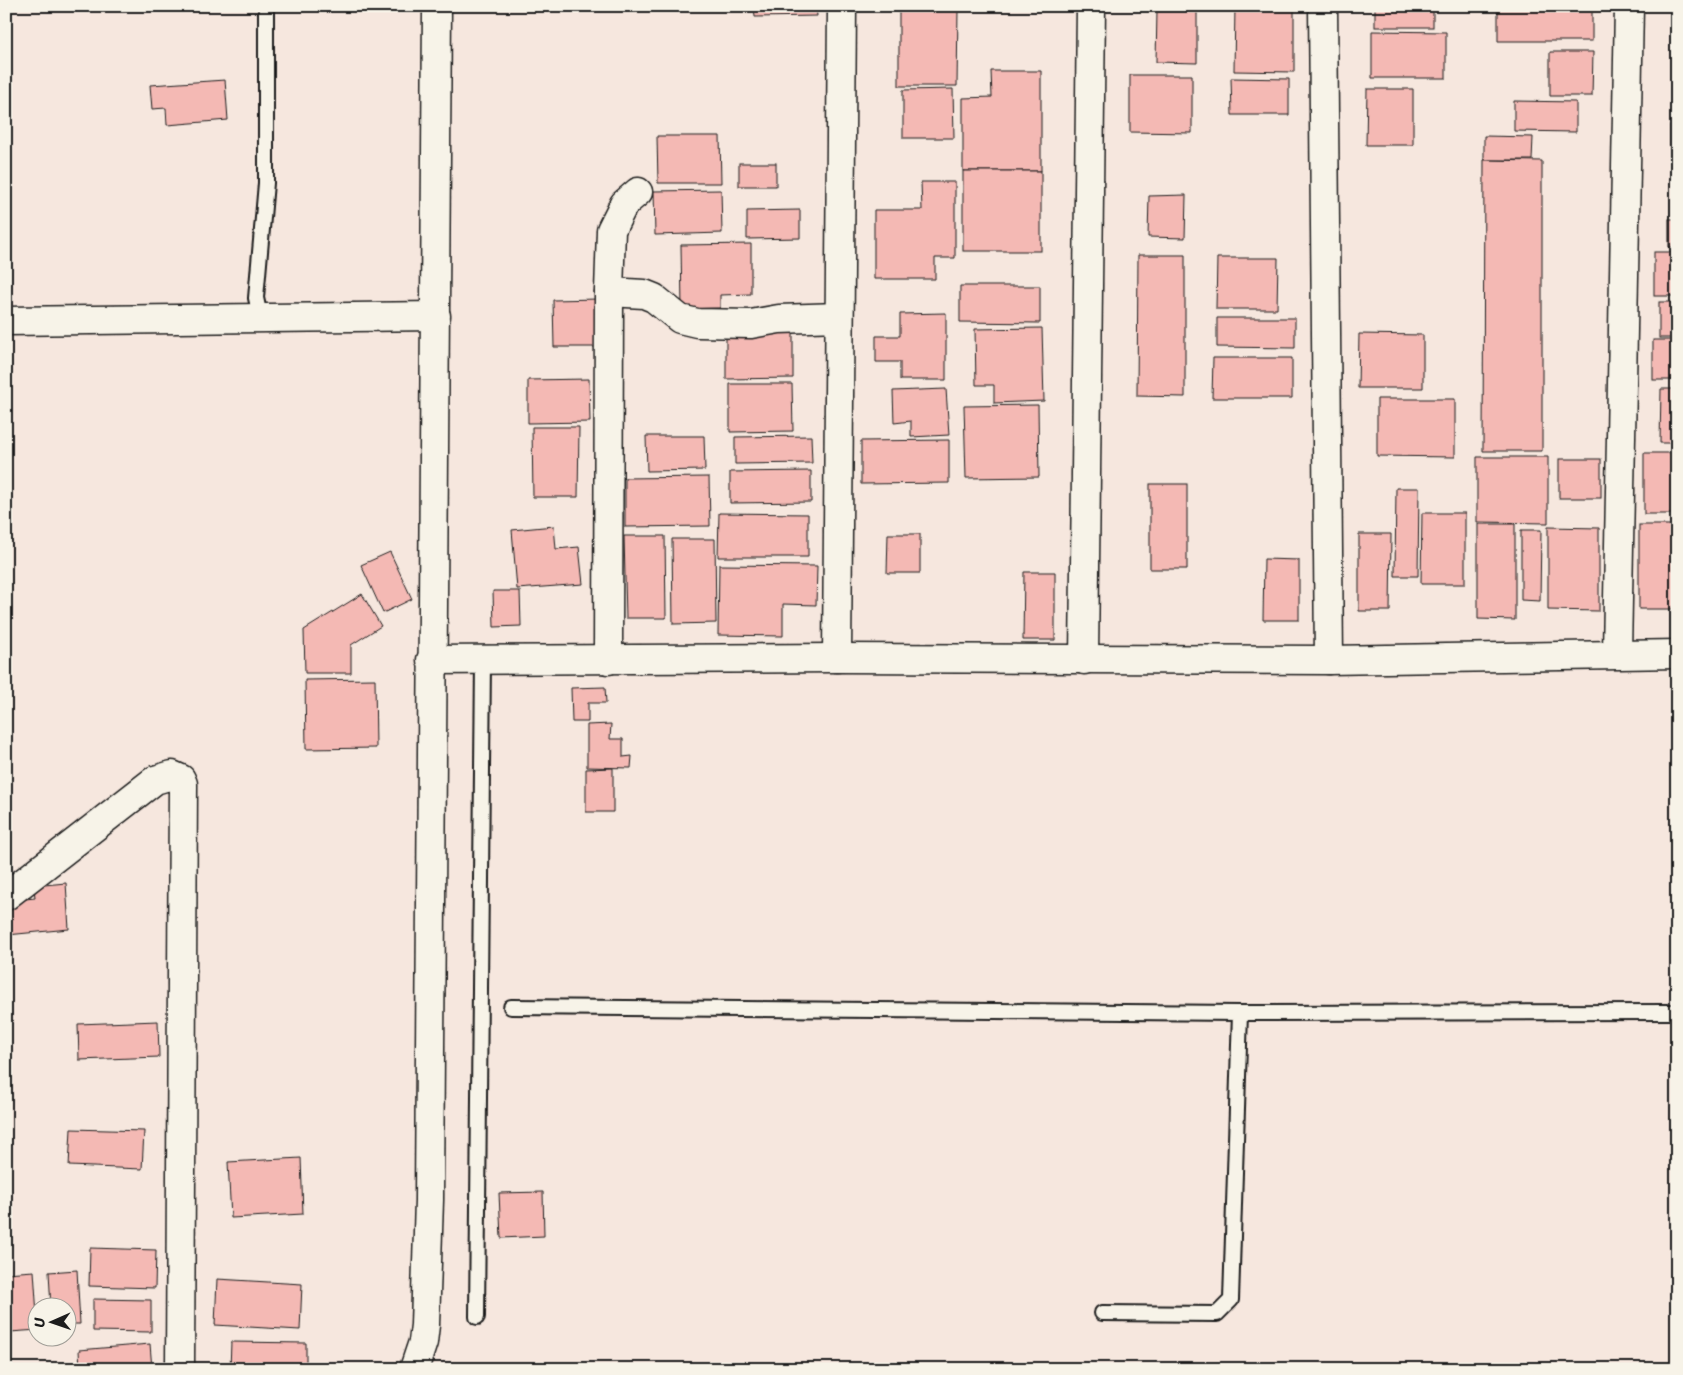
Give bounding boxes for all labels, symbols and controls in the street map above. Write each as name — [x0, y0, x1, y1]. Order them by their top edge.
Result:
north arrow — [28, 1298, 78, 1348]
text: U — [27, 1317, 52, 1328]

